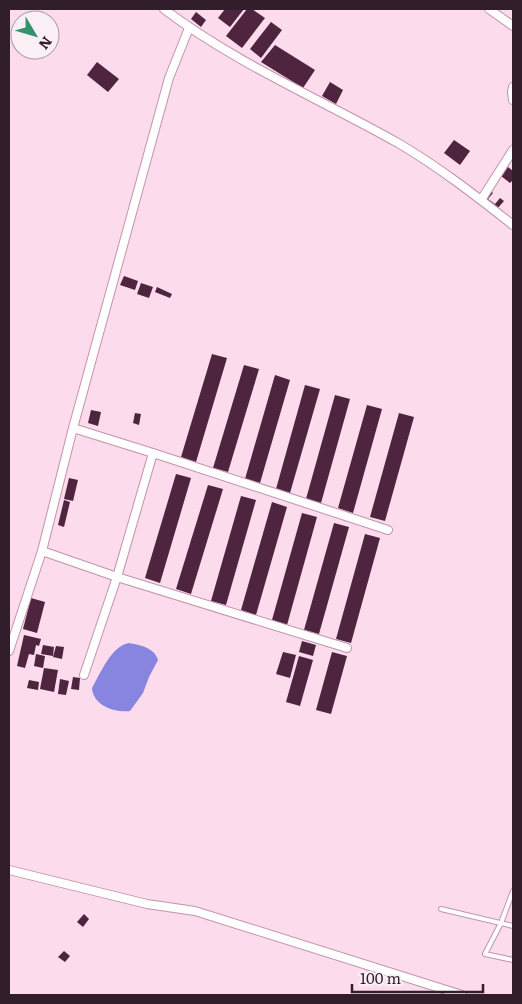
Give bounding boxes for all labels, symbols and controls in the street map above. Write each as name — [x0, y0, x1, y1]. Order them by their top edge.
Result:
north arrow — [10, 10, 60, 60]
text: N — [34, 33, 58, 55]
scale bar — [352, 962, 483, 994]
text: 100 m — [360, 966, 401, 989]

